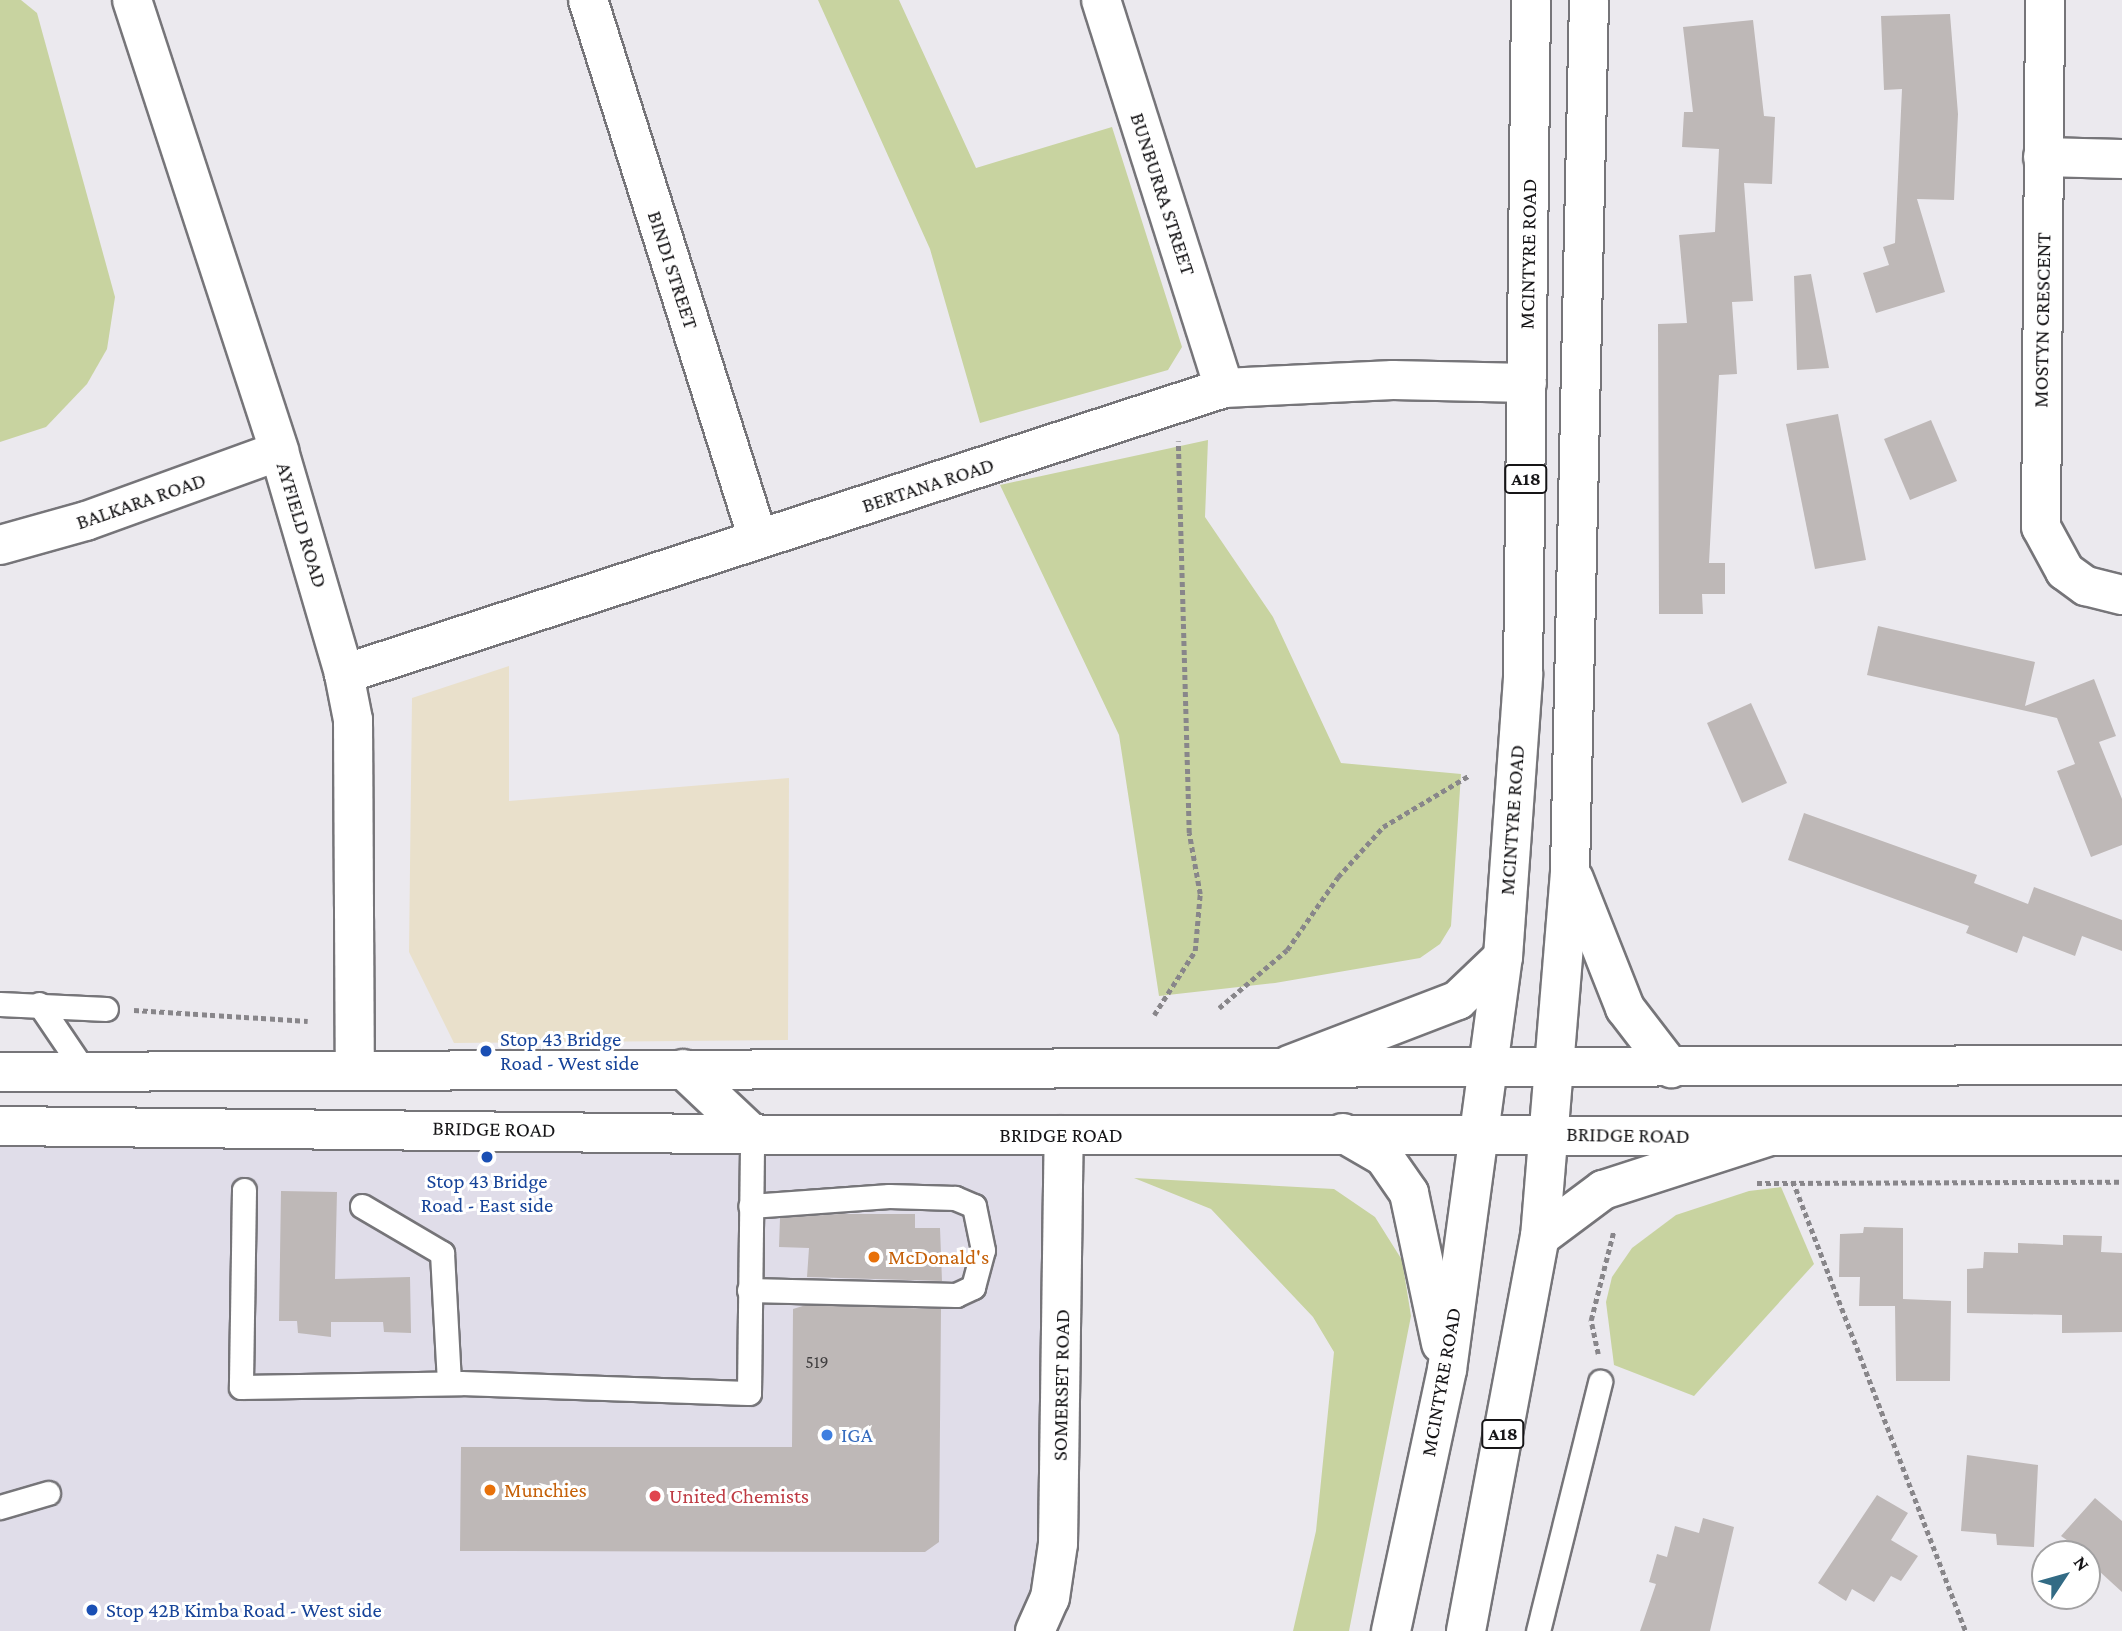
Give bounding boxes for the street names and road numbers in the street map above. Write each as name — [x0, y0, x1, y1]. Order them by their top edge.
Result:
street label: BUNBURRA STREET — [1125, 109, 1201, 279]
street label: MCINTYRE ROAD — [1514, 178, 1542, 330]
street label: BINDI STREET — [642, 208, 704, 332]
street label: MOSTYN CRESCENT — [2028, 232, 2056, 408]
street label: BERTANA ROAD — [859, 452, 997, 518]
street label: AYFIELD ROAD — [271, 459, 333, 591]
road number: A18 — [1503, 464, 1549, 494]
street label: BALKARA ROAD — [73, 467, 209, 535]
street label: MCINTYRE ROAD — [1494, 744, 1530, 896]
street label: BRIDGE ROAD — [432, 1115, 556, 1143]
street label: BRIDGE ROAD — [1566, 1121, 1690, 1149]
street label: BRIDGE ROAD — [999, 1122, 1123, 1148]
street label: MCINTYRE ROAD — [1415, 1306, 1467, 1458]
street label: SOMERSET ROAD — [1047, 1309, 1075, 1461]
road number: A18 — [1480, 1418, 1526, 1450]

